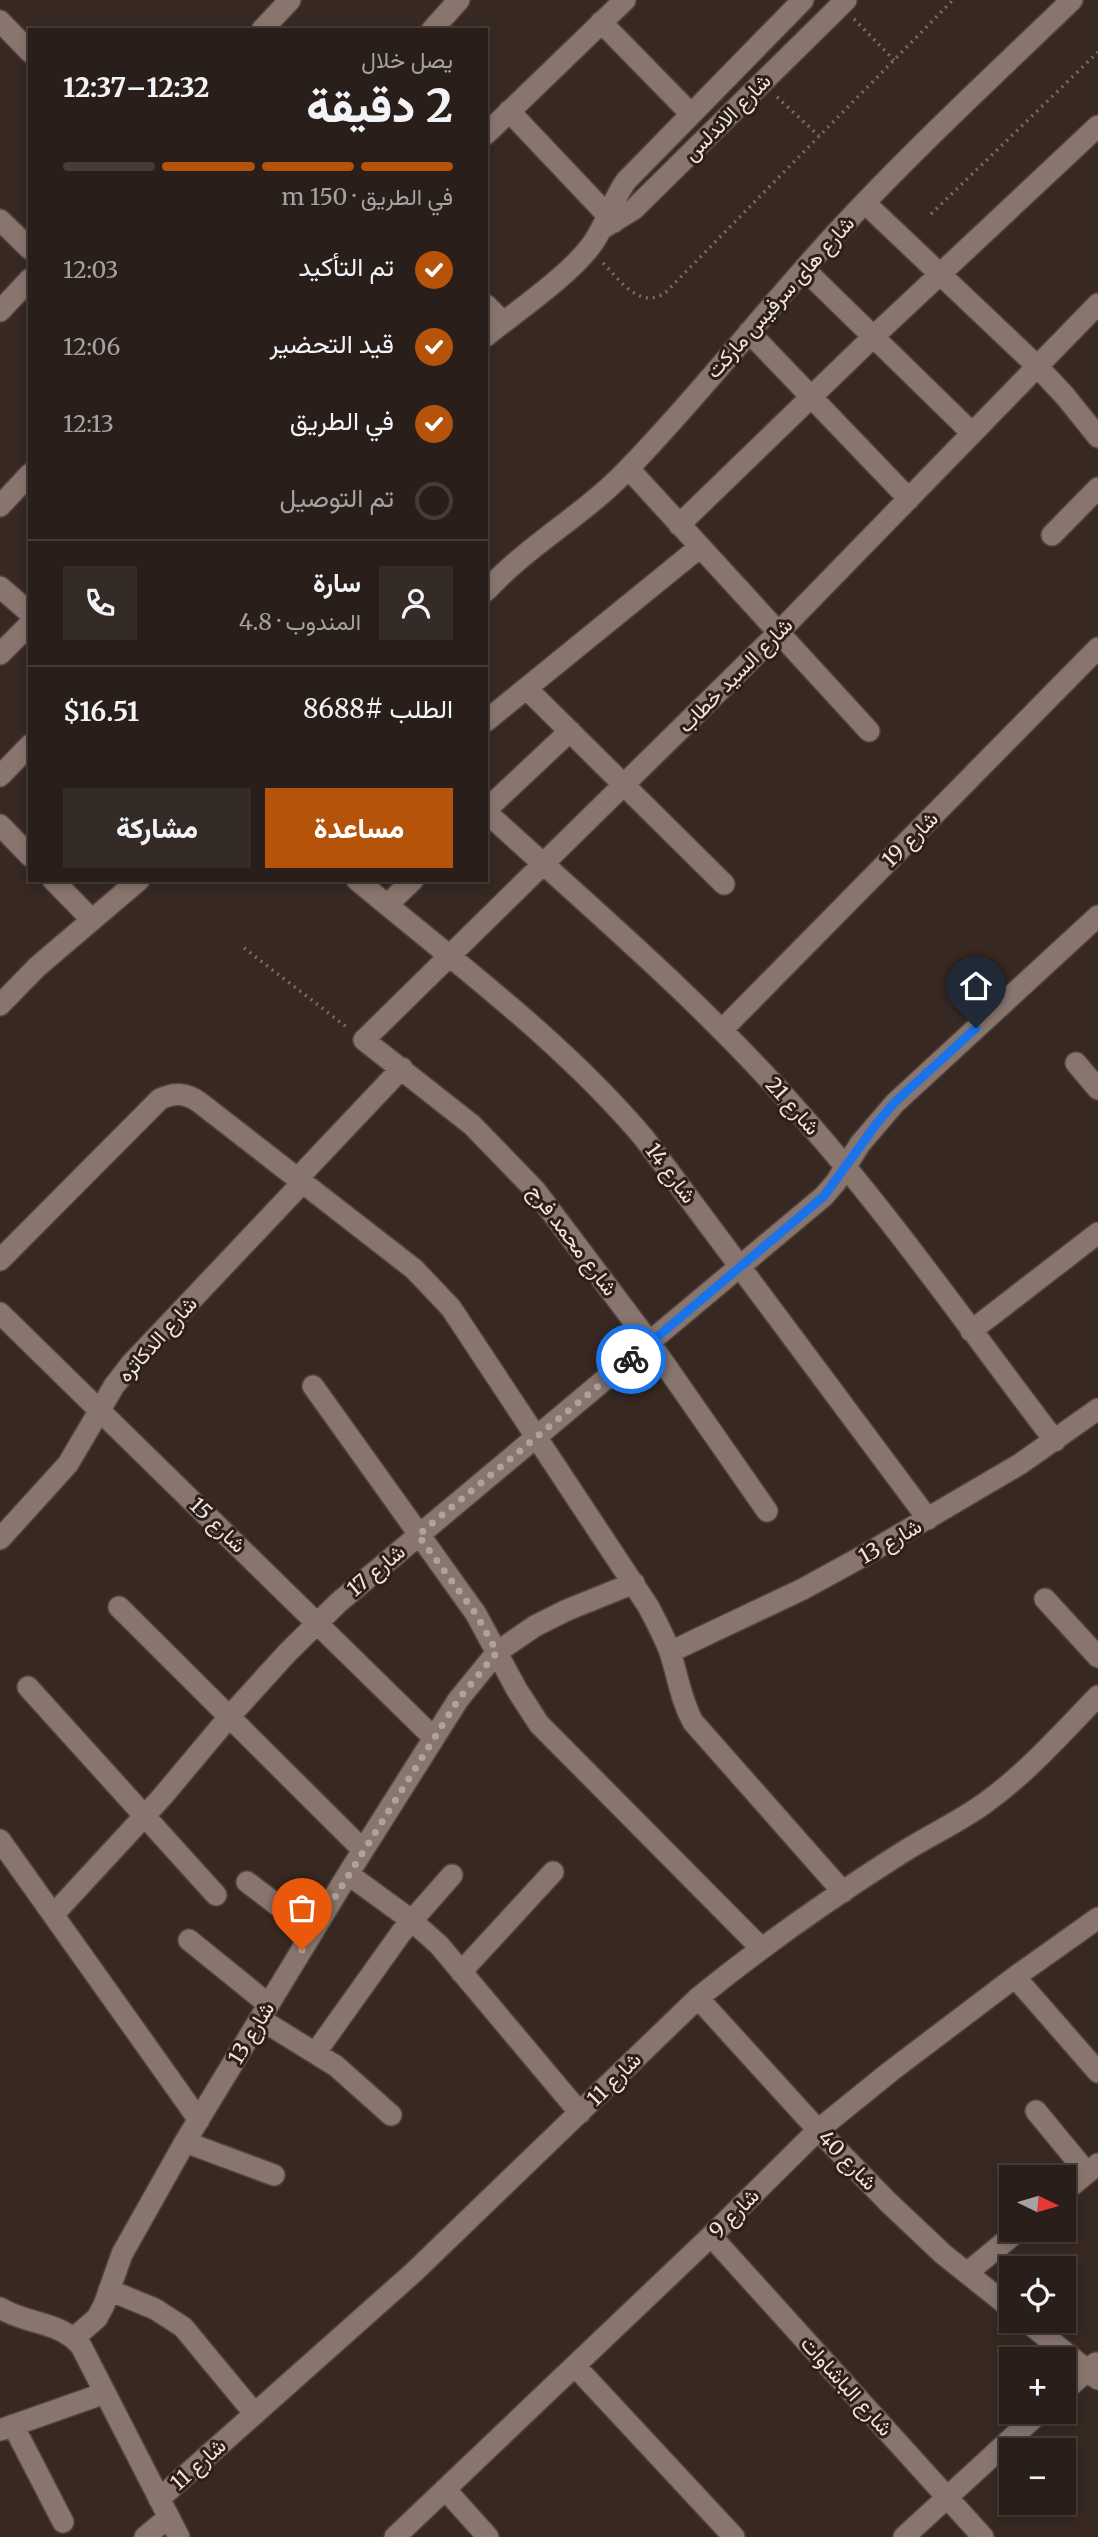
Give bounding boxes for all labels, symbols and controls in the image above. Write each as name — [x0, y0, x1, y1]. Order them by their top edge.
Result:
text: يصل خلال — [361, 45, 453, 74]
street label: شارع الاندلس — [677, 67, 777, 167]
text: 12:32–12:37 — [63, 71, 209, 104]
text: 2 دقيقة — [306, 77, 453, 135]
text: في الطريق · 150 m — [281, 182, 453, 211]
street label: شارع هاى سرفيس ماركت — [700, 210, 861, 384]
text: تم التأكيد — [298, 250, 394, 283]
icon: check — [415, 251, 453, 289]
text: 12:03 — [63, 255, 119, 284]
text: قيد التحضير — [269, 327, 394, 360]
icon: check — [415, 328, 453, 366]
text: 12:06 — [63, 332, 120, 361]
text: في الطريق — [290, 404, 394, 437]
icon: check — [415, 405, 453, 443]
text: 12:13 — [63, 409, 114, 438]
text: تم التوصيل — [279, 481, 394, 514]
button: phone — [63, 566, 137, 640]
text: سارة — [313, 566, 361, 599]
button: person — [379, 566, 453, 640]
text: المندوب · 4.8 — [239, 607, 361, 636]
street label: شارع السيد خطاب — [672, 612, 799, 739]
text: الطلب #8688 — [303, 692, 453, 725]
text: $16.51 — [63, 695, 139, 728]
button: مشاركة — [63, 788, 251, 868]
button: مساعدة — [265, 788, 453, 868]
street label: شارع 19 — [876, 805, 944, 873]
pin — [946, 956, 1006, 1028]
icon: home — [957, 967, 995, 1005]
street label: شارع 21 — [759, 1072, 826, 1141]
street label: شارع 14 — [639, 1138, 702, 1209]
street label: شارع محمد فرج — [521, 1179, 624, 1302]
street label: شارع الدكاتره — [111, 1290, 203, 1388]
courier — [596, 1324, 666, 1394]
icon: bike — [612, 1340, 650, 1378]
street label: شارع 15 — [183, 1492, 252, 1559]
street label: شارع 13 — [854, 1512, 927, 1571]
street label: شارع 17 — [341, 1538, 411, 1603]
pin — [272, 1878, 332, 1950]
icon: bag — [283, 1889, 321, 1927]
street label: شارع 13 — [222, 1997, 281, 2070]
street label: شارع 11 — [581, 2046, 647, 2112]
street label: شارع 40 — [812, 2124, 883, 2196]
north arrow — [999, 2165, 1076, 2242]
map controls — [999, 2165, 1076, 2515]
street label: شارع 9 — [703, 2182, 765, 2244]
button: locate — [999, 2256, 1076, 2333]
street label: شارع الباشاوات — [794, 2330, 899, 2442]
button: + — [999, 2347, 1076, 2424]
street label: شارع 11 — [165, 2432, 232, 2497]
button: − — [999, 2438, 1076, 2515]

